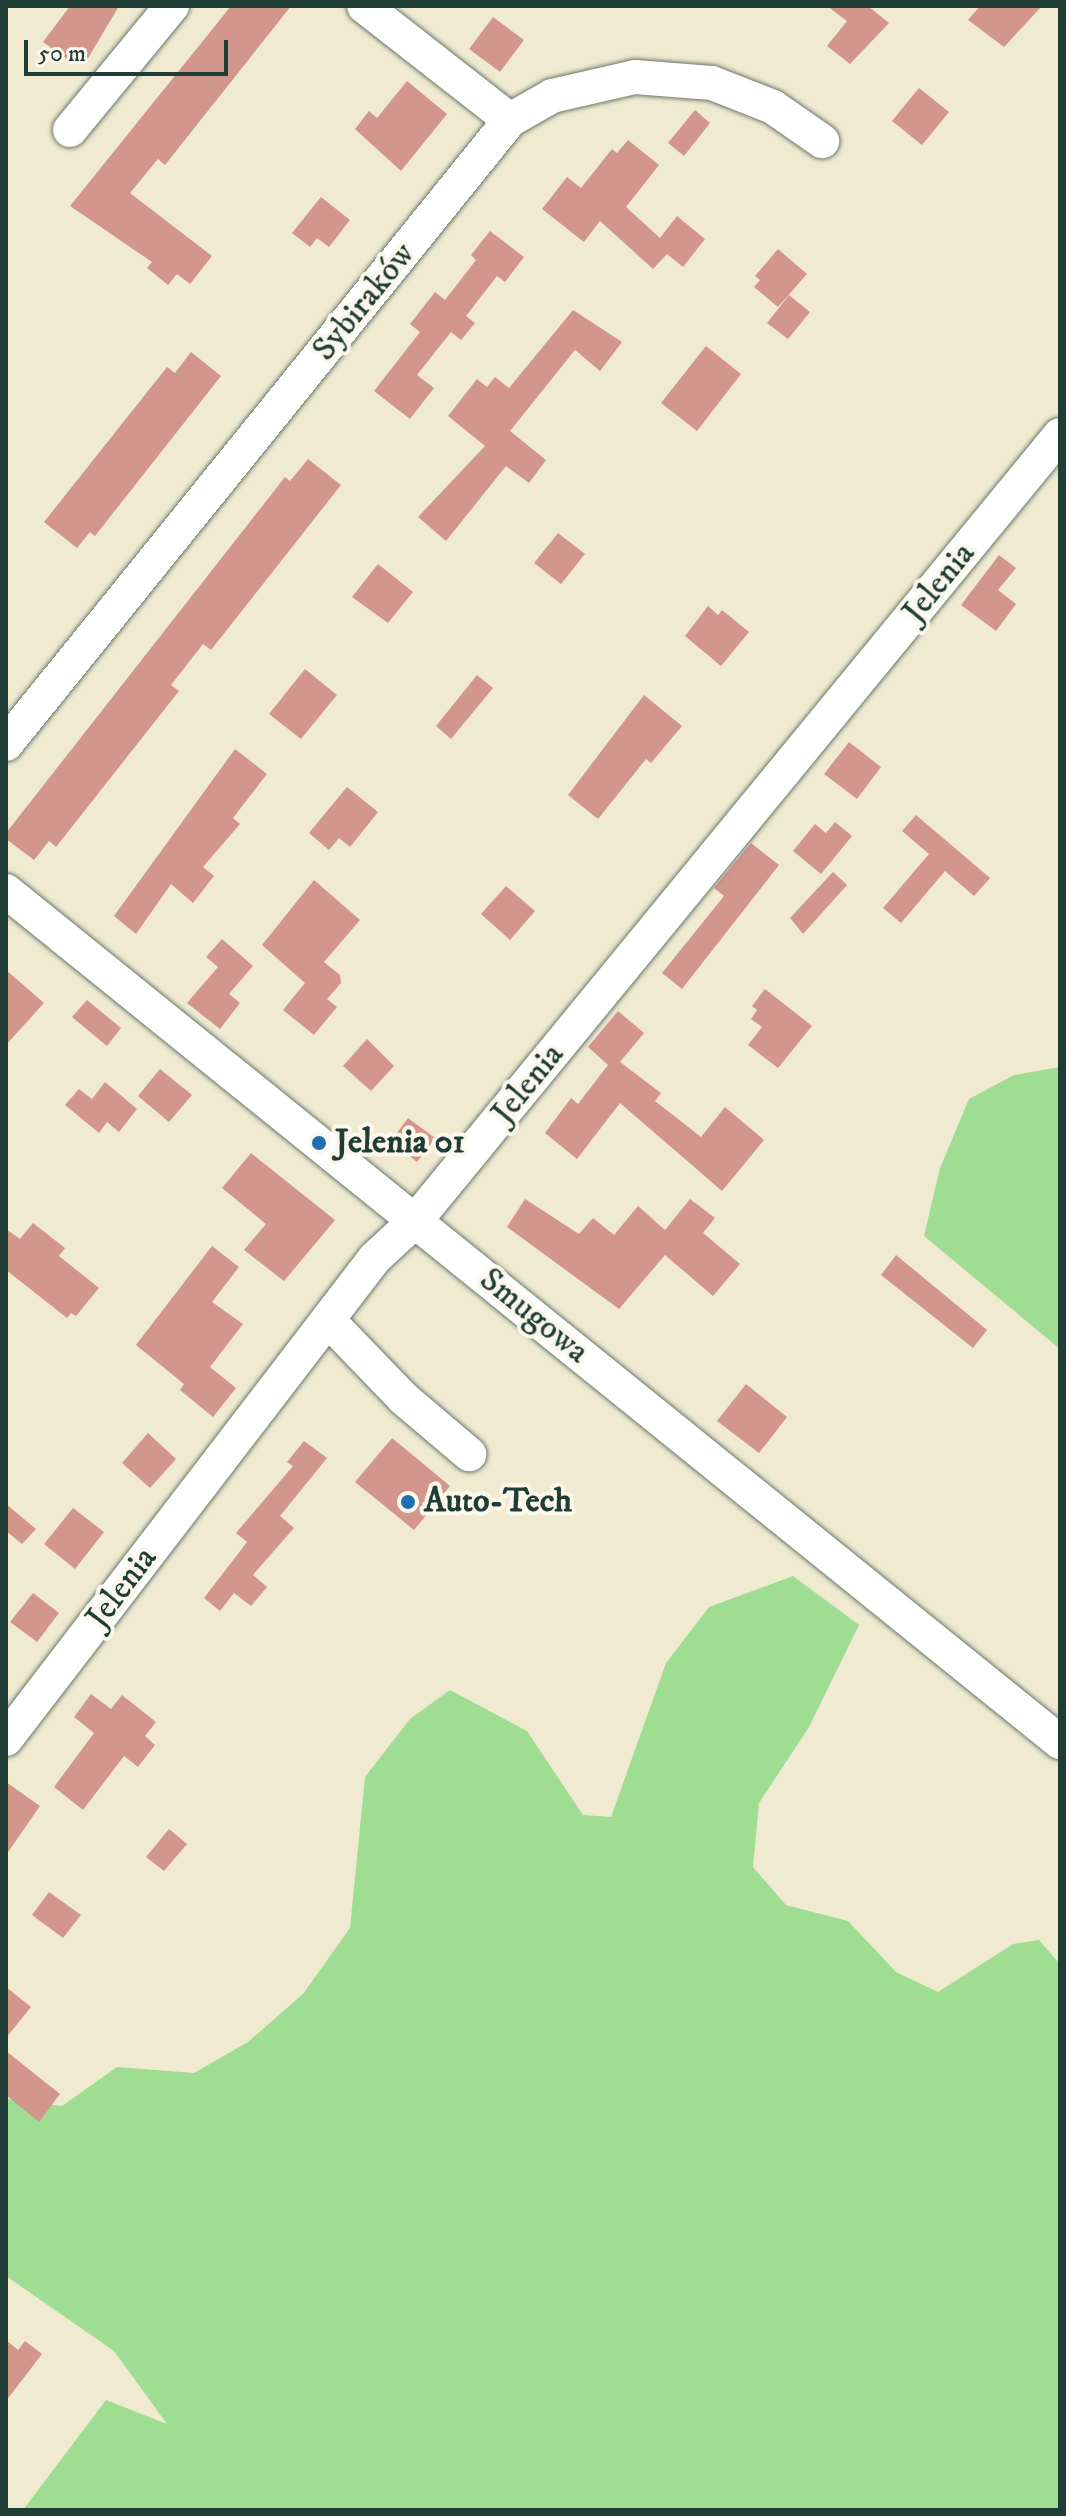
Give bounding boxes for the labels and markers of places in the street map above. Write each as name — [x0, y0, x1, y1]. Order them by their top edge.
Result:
place label: Jelenia 01 — [335, 1123, 465, 1163]
marker: Jelenia 01 — [310, 1134, 328, 1152]
place label: Auto-Tech — [424, 1482, 572, 1522]
marker: Auto-Tech — [399, 1493, 417, 1511]

